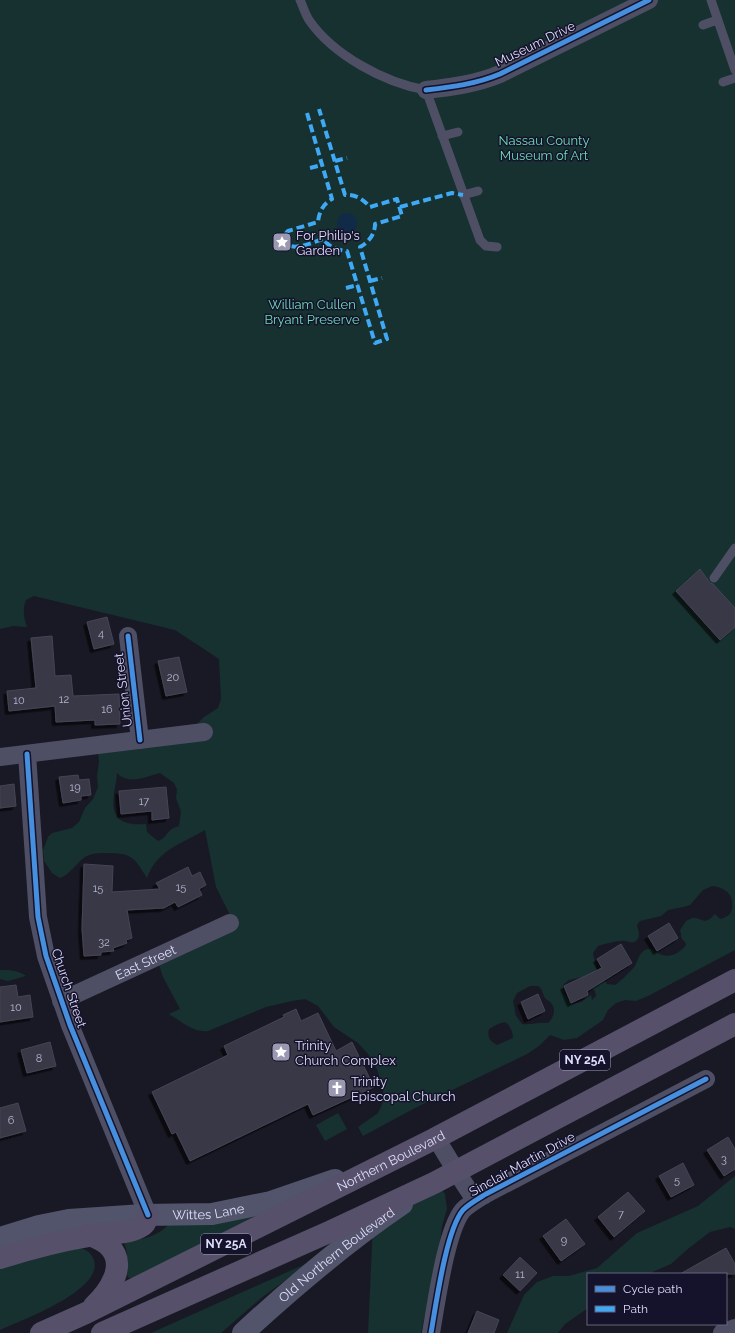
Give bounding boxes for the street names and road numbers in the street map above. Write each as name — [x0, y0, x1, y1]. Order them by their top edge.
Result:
street label: Museum Drive — [493, 18, 578, 70]
street label: Union Street — [111, 651, 135, 728]
street label: East Street — [113, 941, 179, 982]
street label: Church Street — [48, 946, 90, 1030]
road number: NY 25A — [560, 1050, 610, 1070]
street label: Northern Boulevard — [334, 1127, 447, 1194]
street label: Sinclair Martin Drive — [467, 1129, 578, 1199]
street label: Wittes Lane — [172, 1200, 246, 1222]
street label: Old Northern Boulevard — [275, 1204, 397, 1305]
road number: NY 25A — [201, 1234, 251, 1254]

